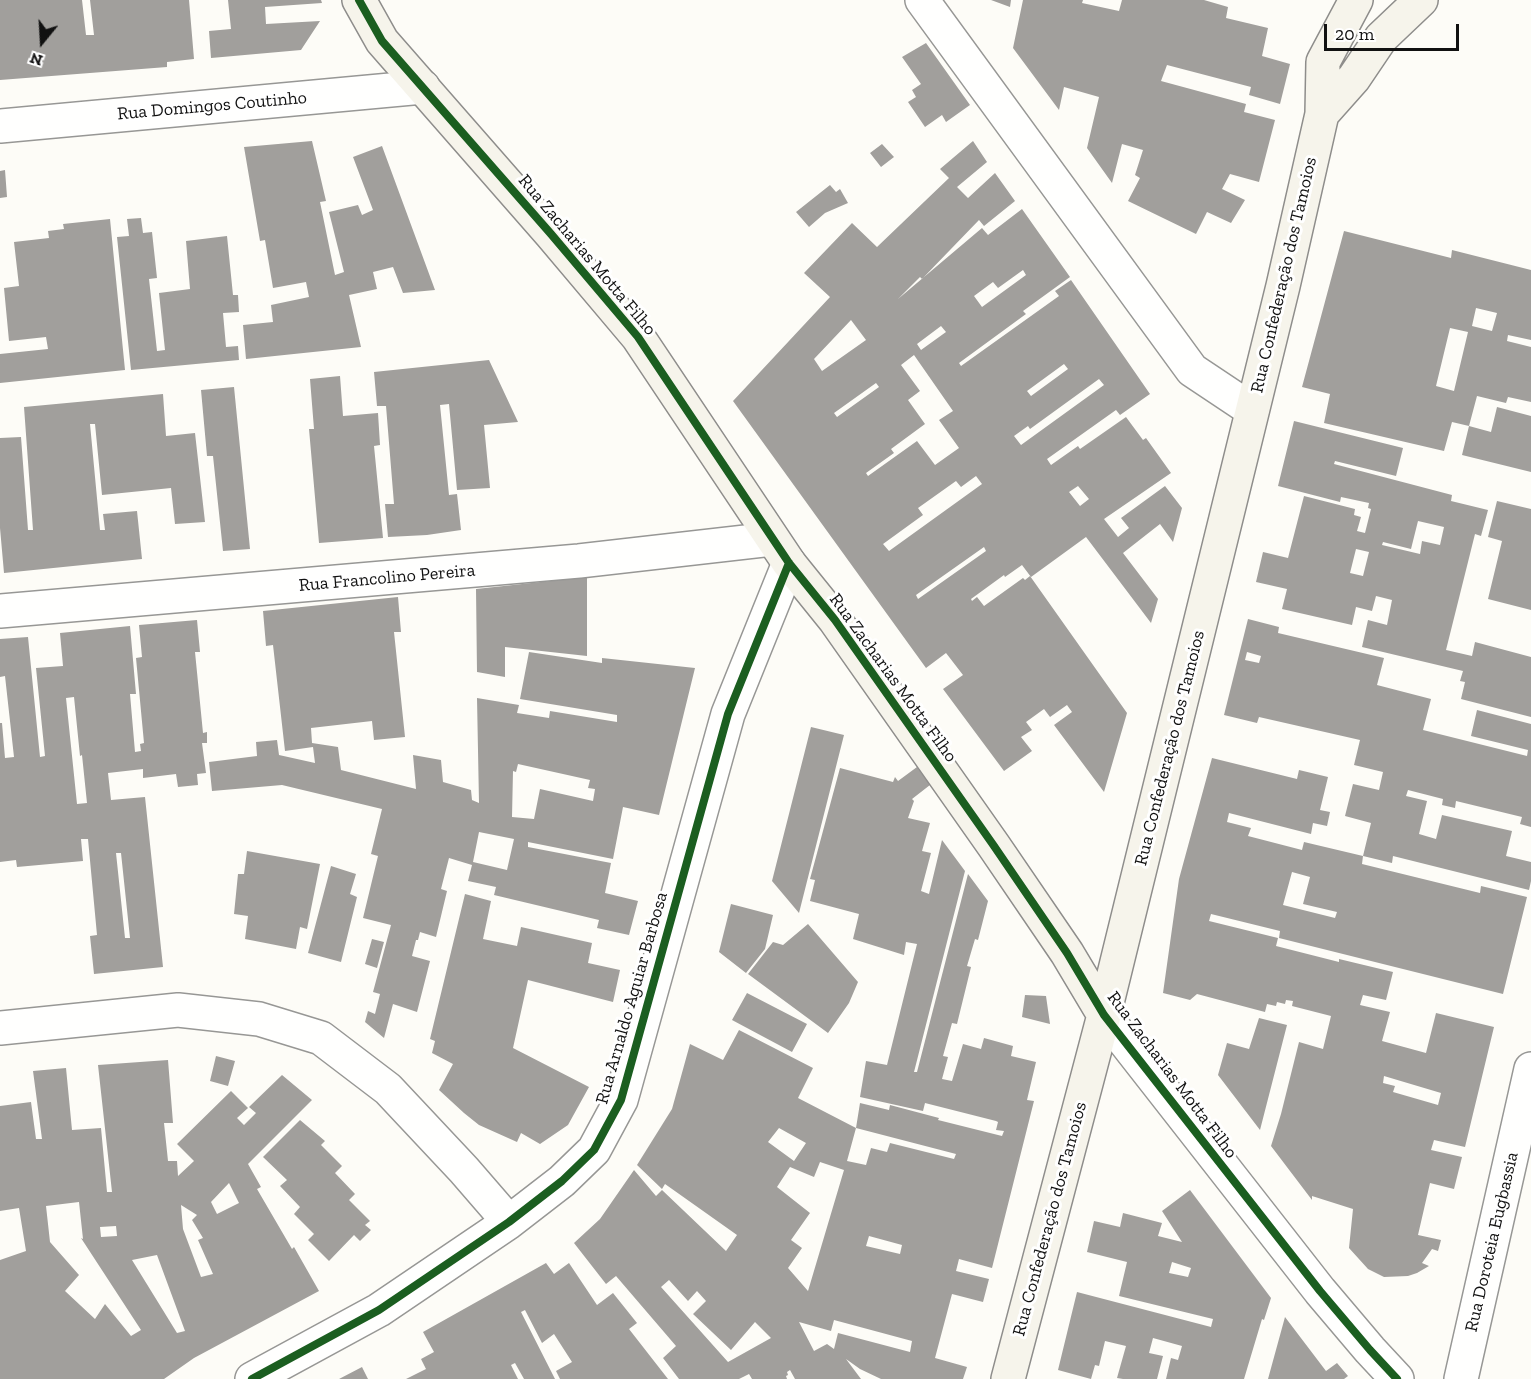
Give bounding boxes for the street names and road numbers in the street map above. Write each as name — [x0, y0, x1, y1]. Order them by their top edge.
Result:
street label: Rua Domingos Coutinho — [116, 87, 308, 125]
street label: Rua Confederação dos Tamoios — [1246, 155, 1322, 395]
street label: Rua Zacharias Motta Filho — [513, 170, 661, 340]
street label: Rua Francolino Pereira — [298, 560, 476, 596]
street label: Rua Zacharias Motta Filho — [824, 589, 962, 767]
street label: Rua Confederação dos Tamoios — [1130, 628, 1210, 868]
street label: Rua Arnaldo Aguiar Barbosa — [591, 890, 673, 1106]
street label: Rua Zacharias Motta Filho — [1102, 987, 1242, 1163]
street label: Rua Confederação dos Tamoios — [1008, 1100, 1092, 1338]
street label: Rua Doroteia Eugbassia — [1461, 1150, 1523, 1334]

